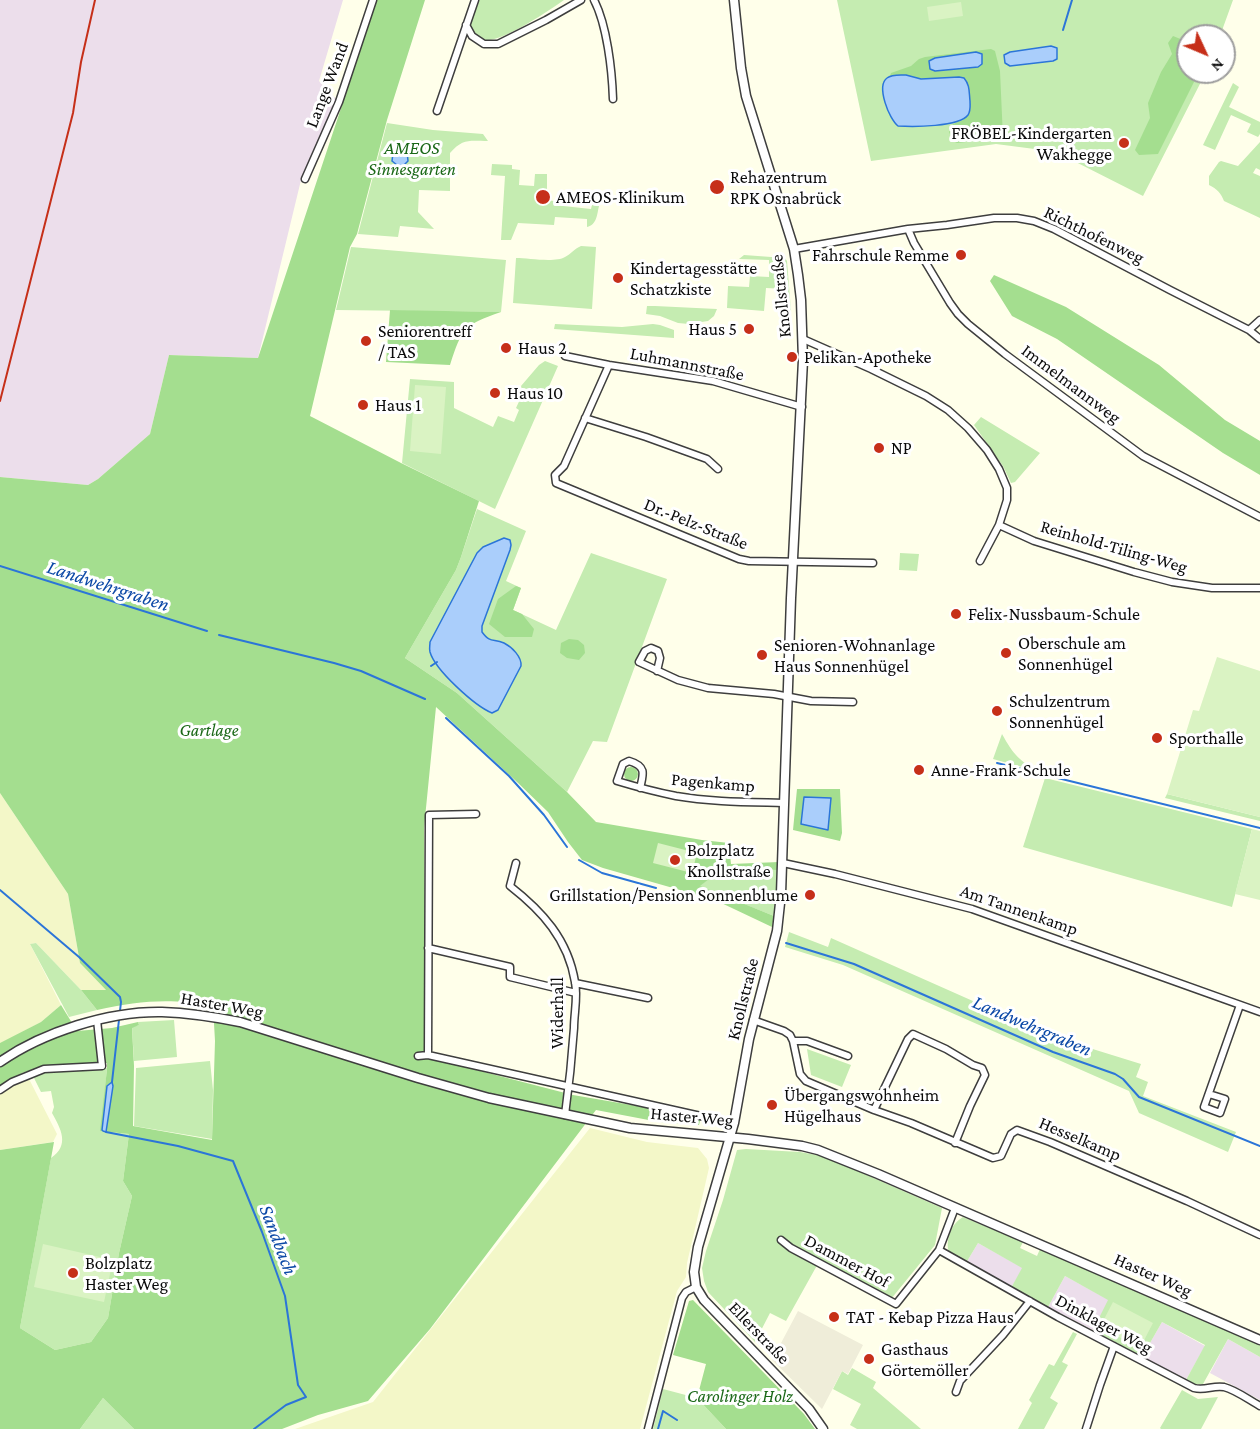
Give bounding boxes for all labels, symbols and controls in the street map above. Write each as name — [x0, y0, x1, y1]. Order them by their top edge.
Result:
north arrow — [1176, 24, 1236, 84]
street label: Lange Wand — [301, 39, 353, 131]
text: N — [1208, 56, 1228, 75]
place label: FRÖBEL-Kindergarten Wakhegge — [951, 122, 1112, 164]
marker: FRÖBEL-Kindergarten Wakhegge — [1117, 136, 1131, 150]
park label: AMEOS Sinnesgarten — [368, 137, 456, 180]
place label: Rehazentrum RPK Osnabrück — [730, 166, 841, 208]
marker: Rehazentrum RPK Osnabrück — [708, 178, 726, 196]
place label: AMEOS-Klinikum — [556, 186, 685, 208]
marker: AMEOS-Klinikum — [534, 188, 552, 206]
street label: Richthofenweg — [1040, 201, 1148, 269]
place label: Fahrschule Remme — [812, 244, 949, 266]
marker: Fahrschule Remme — [954, 248, 968, 262]
street label: Knollstraße — [766, 253, 796, 339]
place label: Kindertagesstätte Schatzkiste — [630, 257, 757, 300]
marker: Kindertagesstätte Schatzkiste — [611, 271, 625, 285]
place label: Haus 5 — [688, 318, 737, 340]
place label: Seniorentreff / TAS — [378, 320, 472, 362]
marker: Haus 5 — [742, 322, 756, 336]
marker: Seniorentreff / TAS — [359, 334, 373, 348]
place label: Haus 2 — [518, 337, 567, 359]
street label: Immelmannweg — [1017, 340, 1125, 428]
marker: Haus 2 — [499, 341, 513, 355]
street label: Luhmannstraße — [628, 342, 746, 386]
place label: Pelikan-Apotheke — [804, 346, 932, 368]
marker: Pelikan-Apotheke — [785, 350, 799, 364]
place label: Haus 10 — [507, 382, 563, 404]
marker: Haus 10 — [488, 386, 502, 400]
place label: Haus 1 — [375, 394, 421, 416]
marker: Haus 1 — [356, 398, 370, 412]
place label: NP — [891, 437, 912, 459]
marker: NP — [872, 441, 886, 455]
street label: Dr.-Pelz-Straße — [641, 493, 751, 555]
street label: Reinhold-Tiling-Weg — [1038, 516, 1190, 578]
water label: Landwehrgraben — [44, 555, 172, 617]
place label: Felix-Nussbaum-Schule — [968, 603, 1140, 625]
marker: Felix-Nussbaum-Schule — [949, 607, 963, 621]
place label: Oberschule am Sonnenhügel — [1018, 632, 1126, 674]
place label: Senioren-Wohnanlage Haus Sonnenhügel — [774, 634, 935, 676]
marker: Oberschule am Sonnenhügel — [999, 646, 1013, 660]
marker: Senioren-Wohnanlage Haus Sonnenhügel — [755, 648, 769, 662]
place label: Schulzentrum Sonnenhügel — [1009, 690, 1110, 732]
marker: Schulzentrum Sonnenhügel — [990, 704, 1004, 718]
park label: Gartlage — [179, 719, 239, 741]
place label: Sporthalle — [1169, 727, 1244, 749]
marker: Sporthalle — [1150, 731, 1164, 745]
place label: Anne-Frank-Schule — [931, 759, 1071, 781]
marker: Anne-Frank-Schule — [912, 763, 926, 777]
street label: Pagenkamp — [670, 769, 756, 797]
place label: Bolzplatz Knollstraße — [687, 839, 771, 882]
marker: Bolzplatz Knollstraße — [668, 853, 682, 867]
street label: Am Tannenkamp — [957, 880, 1081, 940]
place label: Grillstation/Pension Sonnenblume — [549, 884, 798, 906]
marker: Grillstation/Pension Sonnenblume — [803, 888, 817, 902]
street label: Knollstraße — [722, 956, 764, 1042]
street label: Widerhall — [546, 977, 568, 1049]
street label: Haster Weg — [179, 987, 265, 1023]
water label: Landwehrgraben — [969, 990, 1095, 1062]
place label: Übergangswohnheim Hügelhaus — [784, 1084, 939, 1126]
marker: Übergangswohnheim Hügelhaus — [765, 1098, 779, 1112]
street label: Haster Weg — [650, 1103, 734, 1131]
street label: Hesselkamp — [1036, 1112, 1124, 1166]
water label: Sandbach — [254, 1202, 302, 1278]
street label: Dammer Hof — [801, 1230, 893, 1292]
street label: Haster Weg — [1111, 1248, 1195, 1302]
place label: Bolzplatz Haster Weg — [85, 1252, 168, 1294]
marker: Bolzplatz Haster Weg — [66, 1266, 80, 1280]
street label: Dinklager Weg — [1052, 1289, 1156, 1359]
street label: Ellerstraße — [724, 1297, 794, 1369]
place label: TAT - Kebap Pizza Haus — [846, 1306, 1014, 1328]
marker: TAT - Kebap Pizza Haus — [827, 1310, 841, 1324]
place label: Gasthaus Görtemöller — [881, 1338, 969, 1380]
marker: Gasthaus Görtemöller — [862, 1352, 876, 1366]
park label: Carolinger Holz — [687, 1385, 793, 1407]

